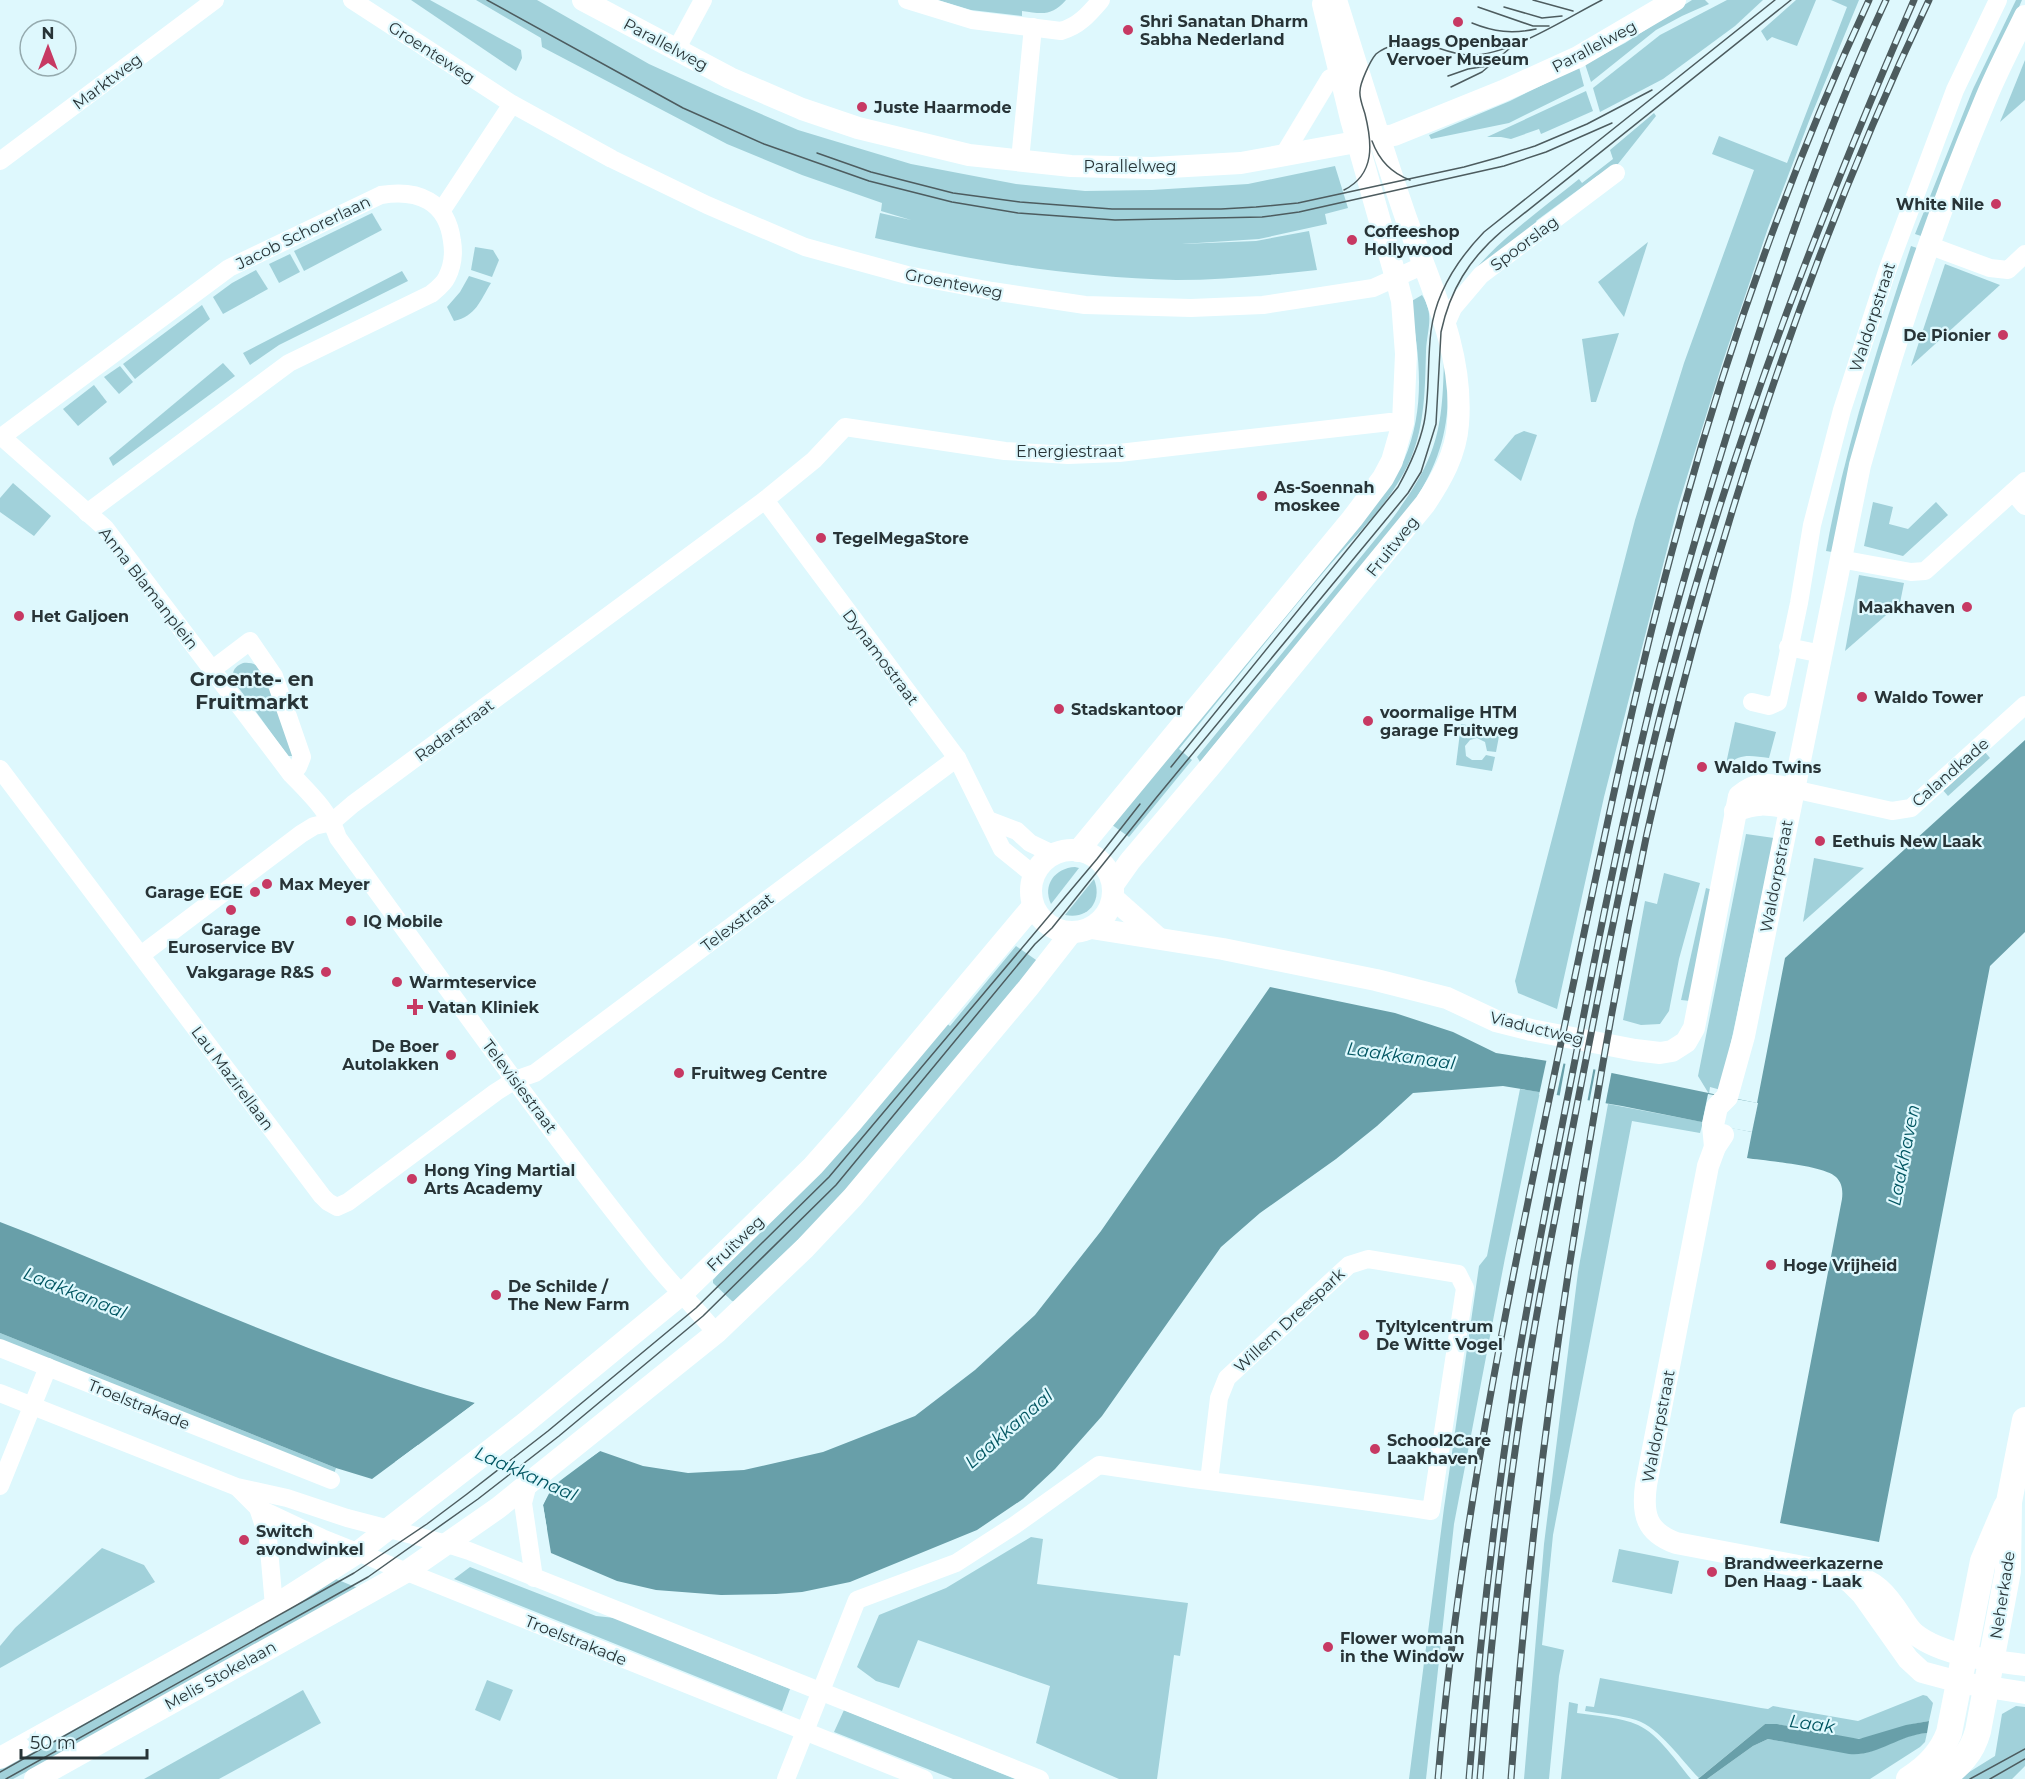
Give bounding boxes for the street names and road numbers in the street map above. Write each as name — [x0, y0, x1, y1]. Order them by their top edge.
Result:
street label: Parallelweg — [620, 14, 711, 75]
street label: Parallelweg — [1549, 16, 1640, 77]
street label: Groenteweg — [385, 17, 479, 87]
street label: Marktweg — [69, 49, 146, 113]
street label: Parallelweg — [1084, 157, 1176, 176]
street label: Jacob Schorerlaan — [232, 192, 374, 274]
street label: Spoorslag — [1487, 212, 1562, 275]
street label: Waldorpstraat — [1846, 259, 1899, 374]
street label: Groenteweg — [903, 265, 1004, 302]
street label: Energiestraat — [1016, 442, 1124, 461]
street label: Fruitweg — [1362, 512, 1422, 580]
street label: Anna Blamanplein — [95, 523, 202, 653]
street label: Dynamostraat — [839, 606, 923, 709]
street label: Radarstraat — [411, 695, 498, 765]
street label: Calandkade — [1908, 734, 1993, 811]
street label: Waldorpstraat — [1756, 818, 1797, 934]
street label: Telexstraat — [697, 889, 778, 956]
street label: Viaductweg — [1488, 1008, 1586, 1049]
street label: Lau Mazirellaan — [187, 1023, 278, 1134]
street label: Televisiestraat — [478, 1036, 561, 1137]
street label: Fruitweg — [703, 1211, 768, 1275]
street label: Willem Dreespark — [1230, 1264, 1349, 1376]
street label: Waldorpstraat — [1638, 1368, 1679, 1484]
street label: Troelstrakade — [85, 1375, 192, 1434]
street label: Neherkade — [1986, 1550, 2019, 1640]
street label: Troelstrakade — [522, 1611, 629, 1670]
street label: Melis Stokelaan — [161, 1637, 279, 1714]

